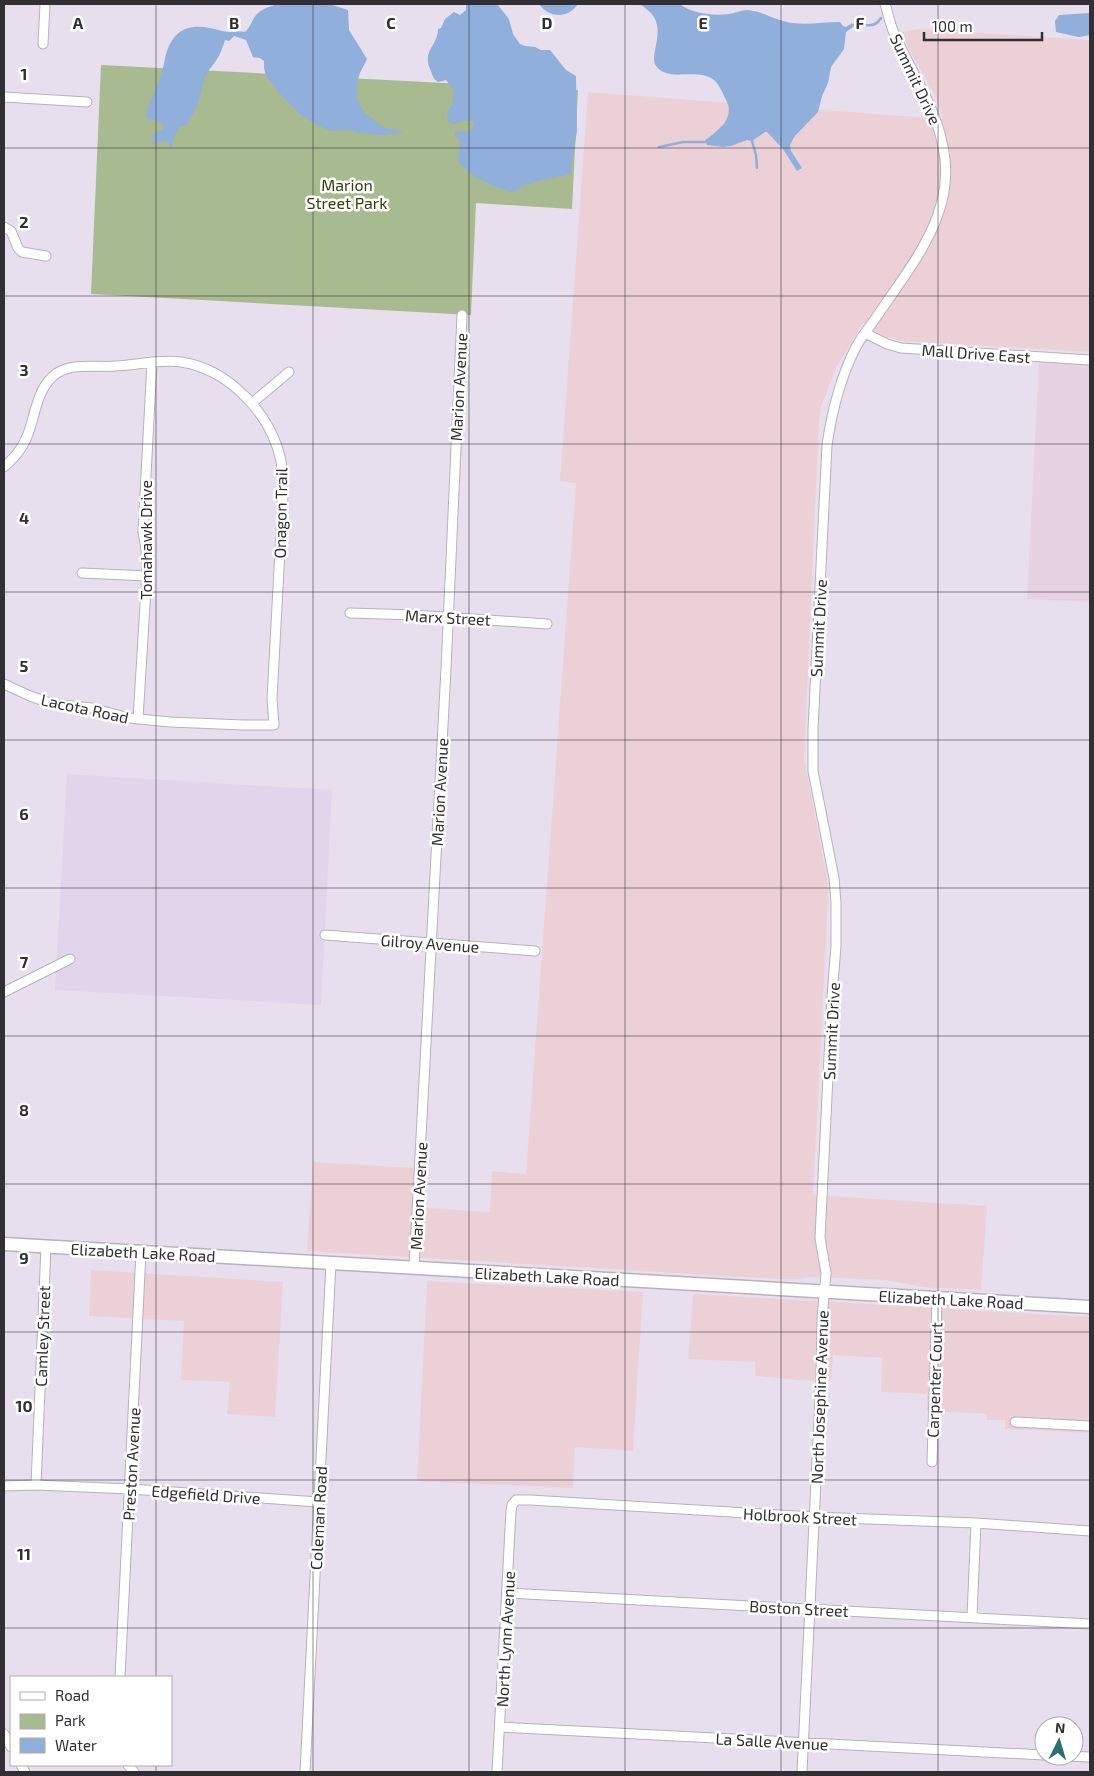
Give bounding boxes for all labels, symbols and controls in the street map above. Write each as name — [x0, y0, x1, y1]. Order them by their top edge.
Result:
scale bar — [924, 10, 1042, 42]
text: A — [73, 13, 84, 32]
text: B — [229, 13, 239, 32]
text: C — [386, 13, 396, 32]
text: D — [542, 13, 553, 32]
text: E — [698, 13, 708, 32]
text: F — [856, 13, 865, 32]
text: 100 m — [932, 17, 973, 35]
street label: Summit Drive — [887, 31, 945, 127]
text: 1 — [21, 64, 27, 83]
park label: Marion Street Park — [307, 175, 387, 212]
text: 2 — [19, 212, 29, 231]
street label: Marion Avenue — [446, 332, 470, 442]
street label: Mall Drive East — [921, 340, 1031, 366]
text: 3 — [19, 360, 29, 379]
street label: Onagon Trail — [270, 467, 290, 559]
street label: Tomahawk Drive — [136, 480, 155, 600]
text: 4 — [19, 508, 29, 527]
street label: Summit Drive — [806, 579, 830, 677]
street label: Marx Street — [405, 605, 491, 629]
text: 5 — [20, 656, 29, 675]
street label: Lacota Road — [39, 689, 131, 727]
street label: Marion Avenue — [427, 737, 451, 847]
text: 6 — [19, 804, 29, 823]
street label: Gilroy Avenue — [380, 930, 480, 956]
text: 7 — [20, 952, 29, 971]
street label: Summit Drive — [819, 982, 843, 1080]
text: 8 — [19, 1100, 29, 1119]
street label: Marion Avenue — [406, 1141, 430, 1251]
street label: Elizabeth Lake Road — [70, 1239, 216, 1265]
text: 9 — [19, 1248, 29, 1267]
street label: Elizabeth Lake Road — [474, 1263, 620, 1289]
street label: Camley Street — [31, 1285, 53, 1387]
street label: Elizabeth Lake Road — [878, 1286, 1024, 1312]
street label: North Josephine Avenue — [806, 1310, 832, 1484]
street label: Carpenter Court — [922, 1322, 946, 1438]
text: 10 — [15, 1396, 33, 1415]
street label: Preston Avenue — [119, 1407, 143, 1521]
street label: Coleman Road — [306, 1466, 330, 1570]
street label: Edgefield Drive — [151, 1481, 261, 1507]
street label: Holbrook Street — [743, 1504, 857, 1528]
text: 11 — [17, 1544, 31, 1563]
street label: North Lynn Avenue — [492, 1570, 518, 1708]
street label: Boston Street — [749, 1596, 849, 1620]
legend — [10, 1676, 172, 1766]
text: Road — [55, 1686, 90, 1704]
text: Park — [55, 1711, 86, 1729]
north arrow — [1034, 1716, 1084, 1766]
text: N — [1054, 1719, 1066, 1736]
street label: La Salle Avenue — [715, 1729, 829, 1753]
text: Water — [55, 1736, 97, 1754]

